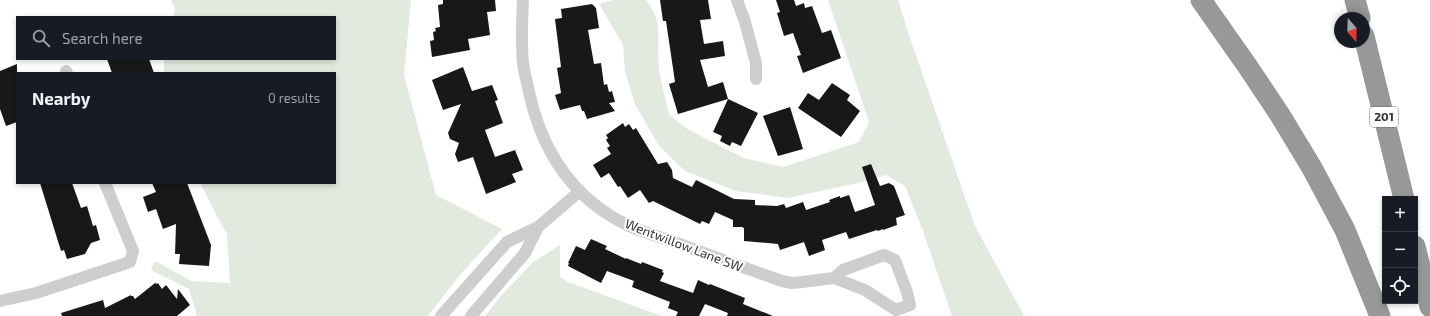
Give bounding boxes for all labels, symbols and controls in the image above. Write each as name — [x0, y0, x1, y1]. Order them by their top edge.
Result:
north arrow — [1334, 12, 1370, 48]
search box — [16, 16, 336, 60]
icon: search — [30, 27, 52, 49]
text: Search here — [62, 29, 143, 47]
text: Nearby — [32, 88, 90, 108]
text: 0 results — [268, 90, 320, 106]
road number: 201 — [1370, 107, 1398, 127]
map controls — [1382, 196, 1418, 304]
button: + — [1382, 196, 1418, 232]
street label: Wentwillow Lane SW — [623, 215, 745, 275]
button: − — [1382, 232, 1418, 268]
button: locate — [1382, 268, 1418, 304]

